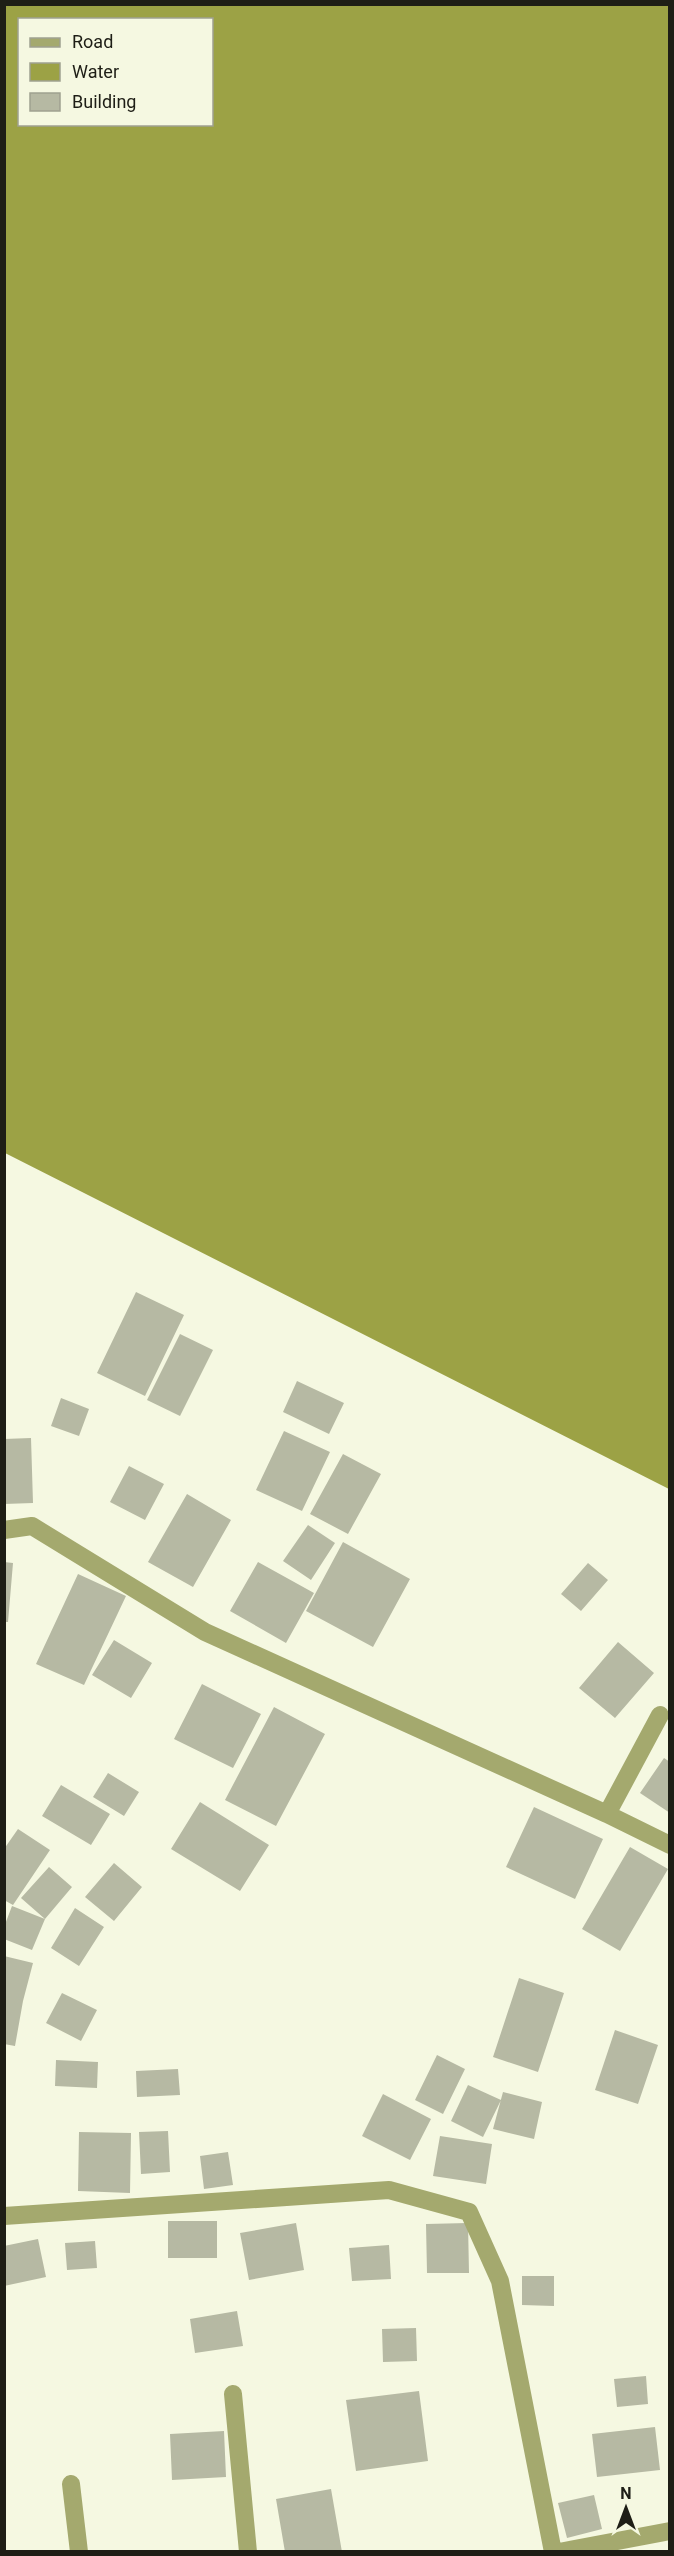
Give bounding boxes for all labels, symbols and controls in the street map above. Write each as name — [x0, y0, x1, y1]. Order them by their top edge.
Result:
legend — [18, 18, 213, 126]
text: Road — [72, 31, 113, 52]
text: Water — [72, 61, 119, 82]
text: Building — [72, 91, 136, 112]
north arrow — [596, 2478, 656, 2538]
text: N — [620, 2484, 632, 2503]

